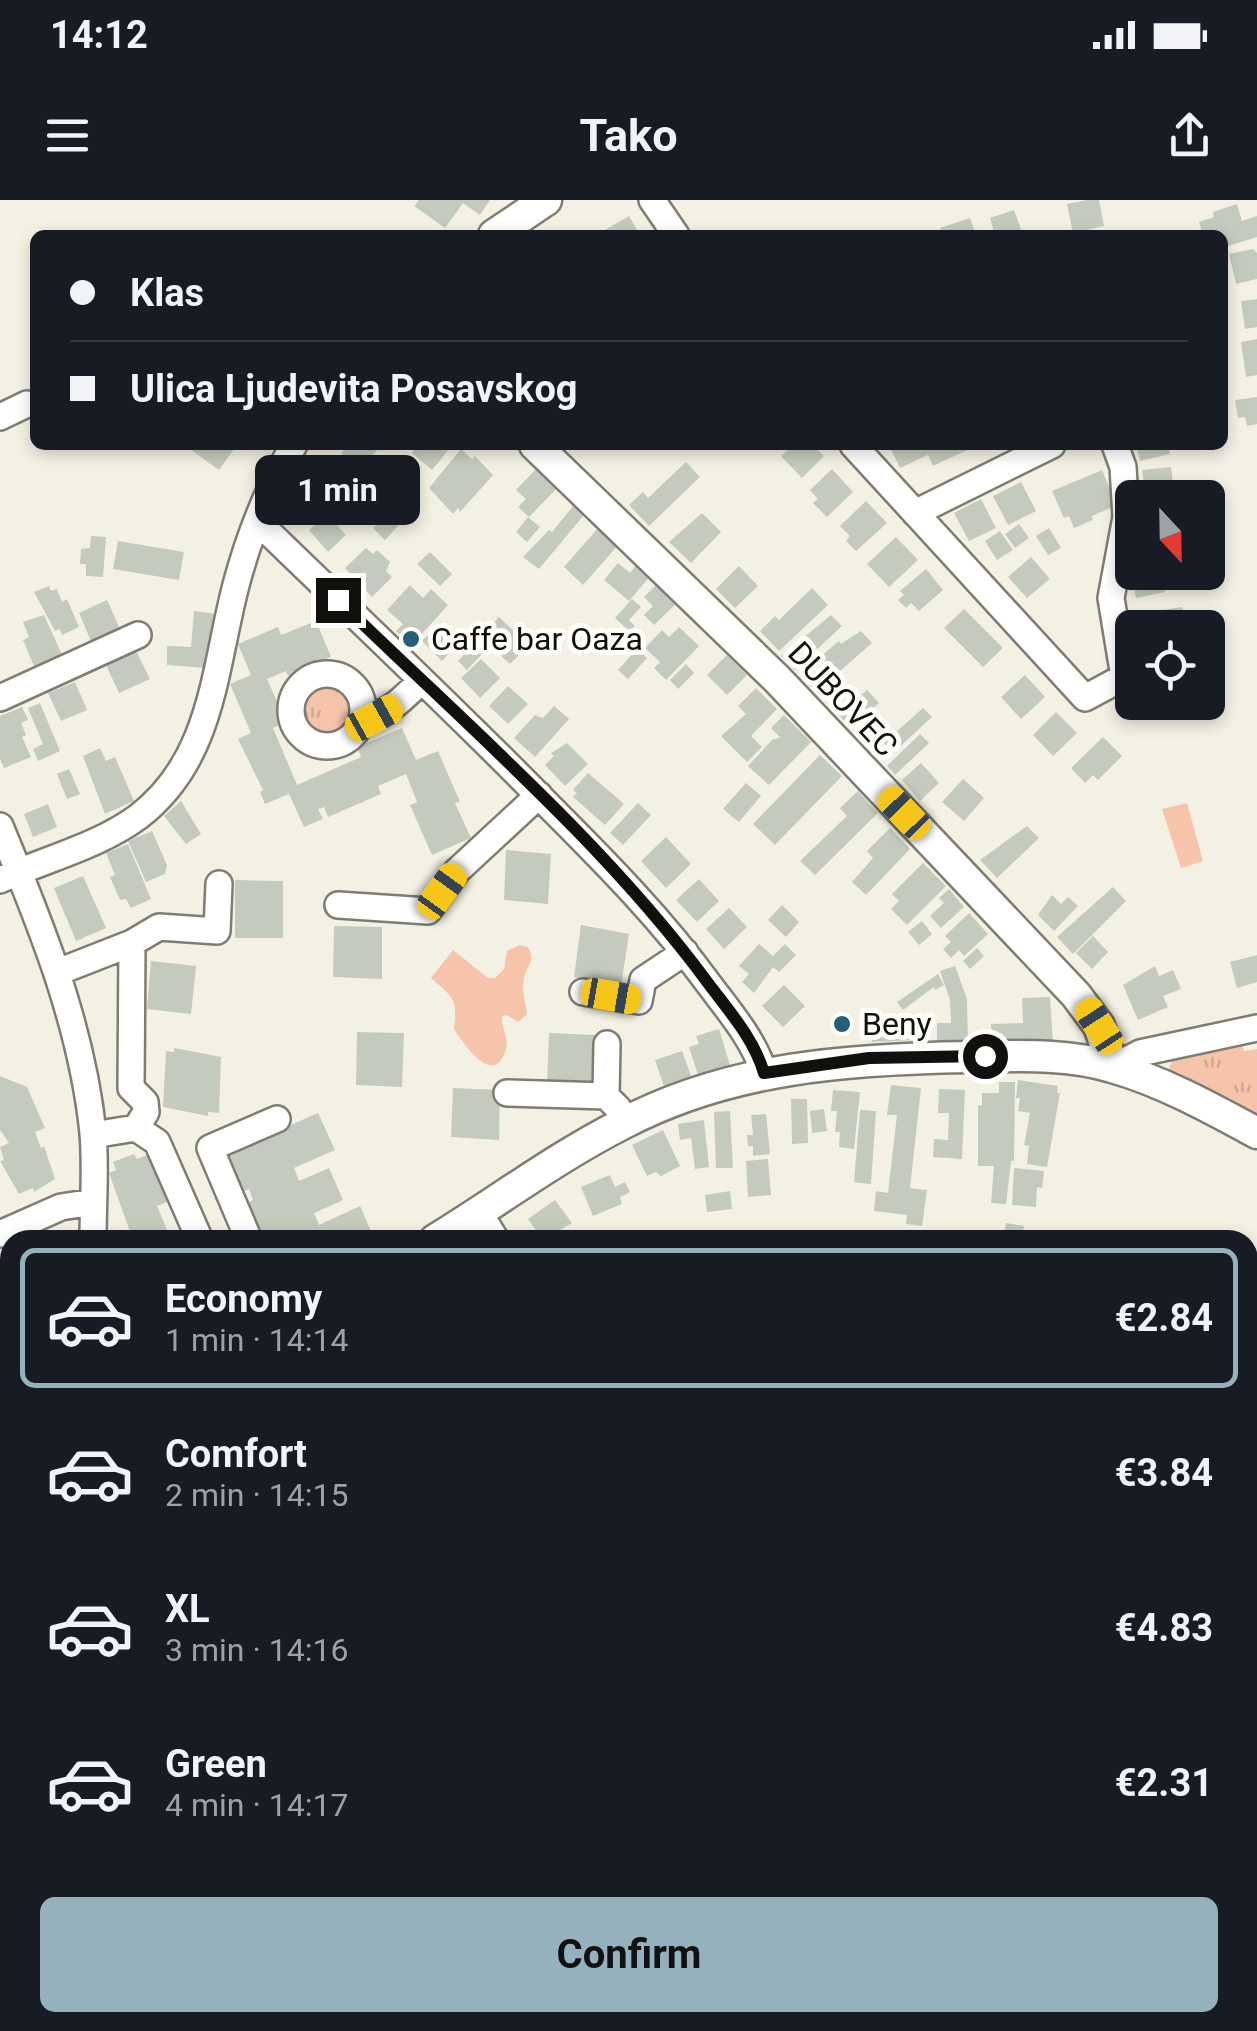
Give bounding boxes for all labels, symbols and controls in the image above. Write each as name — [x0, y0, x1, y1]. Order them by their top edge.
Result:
text: 14:12 — [50, 13, 148, 57]
icon: menu — [40, 108, 95, 163]
icon: share — [1162, 108, 1217, 163]
text: Tako — [579, 109, 678, 162]
text: Klas — [130, 271, 204, 315]
text: Ulica Ljudevita Posavskog — [130, 367, 578, 411]
callout: 1 min — [255, 455, 420, 525]
text: 1 min — [297, 471, 378, 509]
north arrow — [1115, 480, 1225, 590]
map controls — [1115, 480, 1225, 720]
route end — [316, 578, 361, 623]
button: locate — [1115, 610, 1225, 720]
place label: Caffe bar Oaza — [431, 620, 643, 658]
marker: Caffe bar Oaza — [400, 628, 422, 650]
street label: DUBOVEC — [780, 634, 906, 764]
car — [340, 690, 408, 746]
car — [872, 781, 936, 845]
car — [412, 858, 472, 924]
car — [579, 976, 643, 1016]
car — [1070, 993, 1128, 1059]
place label: Beny — [862, 1005, 932, 1043]
marker: Beny — [831, 1013, 853, 1035]
route start — [963, 1034, 1008, 1079]
icon: car — [45, 1273, 135, 1363]
text: Economy — [165, 1277, 322, 1321]
text: €2.84 — [1115, 1296, 1213, 1340]
text: 1 min · 14:14 — [165, 1321, 348, 1359]
icon: car — [45, 1428, 135, 1518]
text: Comfort — [165, 1432, 307, 1476]
text: €3.84 — [1115, 1451, 1213, 1495]
text: 2 min · 14:15 — [165, 1476, 348, 1514]
icon: car — [45, 1583, 135, 1673]
text: XL — [165, 1587, 210, 1631]
text: €4.83 — [1115, 1606, 1213, 1650]
text: 3 min · 14:16 — [165, 1631, 348, 1669]
icon: car — [45, 1738, 135, 1828]
text: Green — [165, 1742, 267, 1786]
text: €2.31 — [1115, 1761, 1213, 1805]
text: 4 min · 14:17 — [165, 1786, 348, 1824]
button: Confirm — [40, 1897, 1218, 2012]

